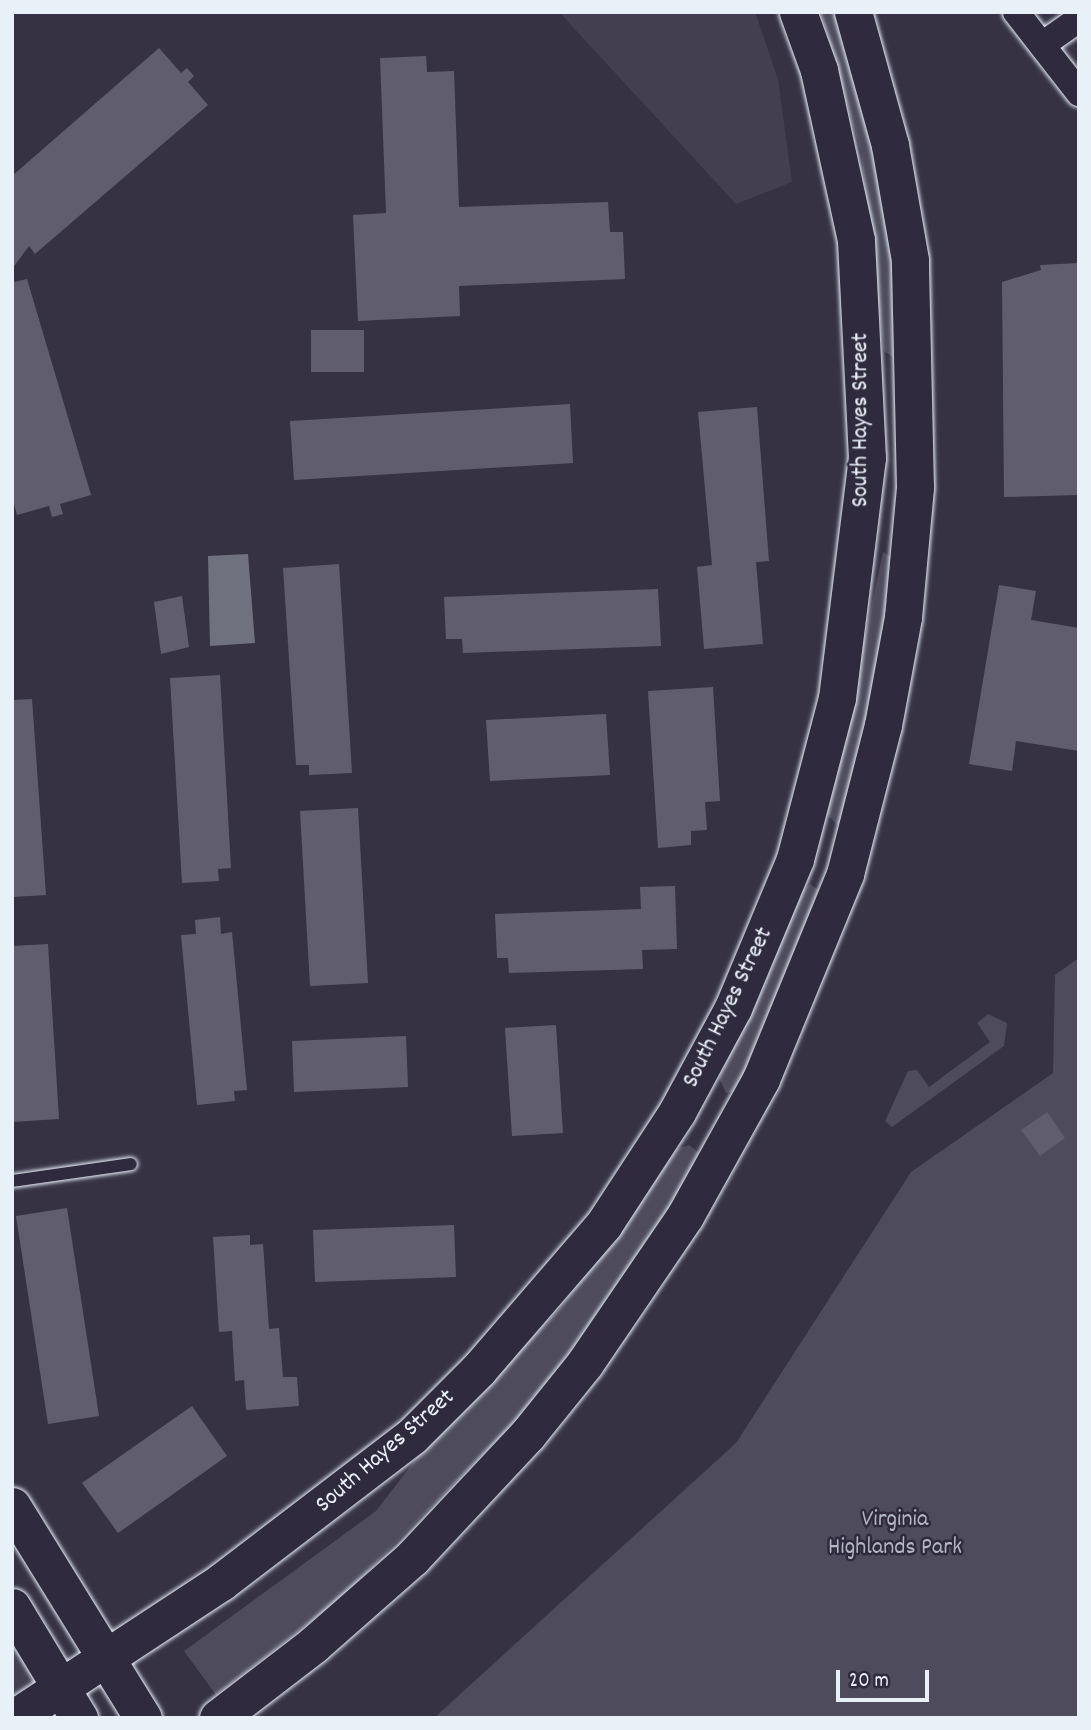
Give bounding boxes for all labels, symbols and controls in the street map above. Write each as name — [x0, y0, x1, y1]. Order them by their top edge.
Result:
street label: South Hayes Street — [848, 333, 876, 507]
street label: South Hayes Street — [678, 923, 780, 1093]
street label: South Hayes Street — [311, 1384, 461, 1520]
park label: Virginia Highlands Park — [828, 1507, 962, 1563]
scale bar — [839, 1656, 932, 1700]
text: 20 m — [849, 1667, 889, 1697]

